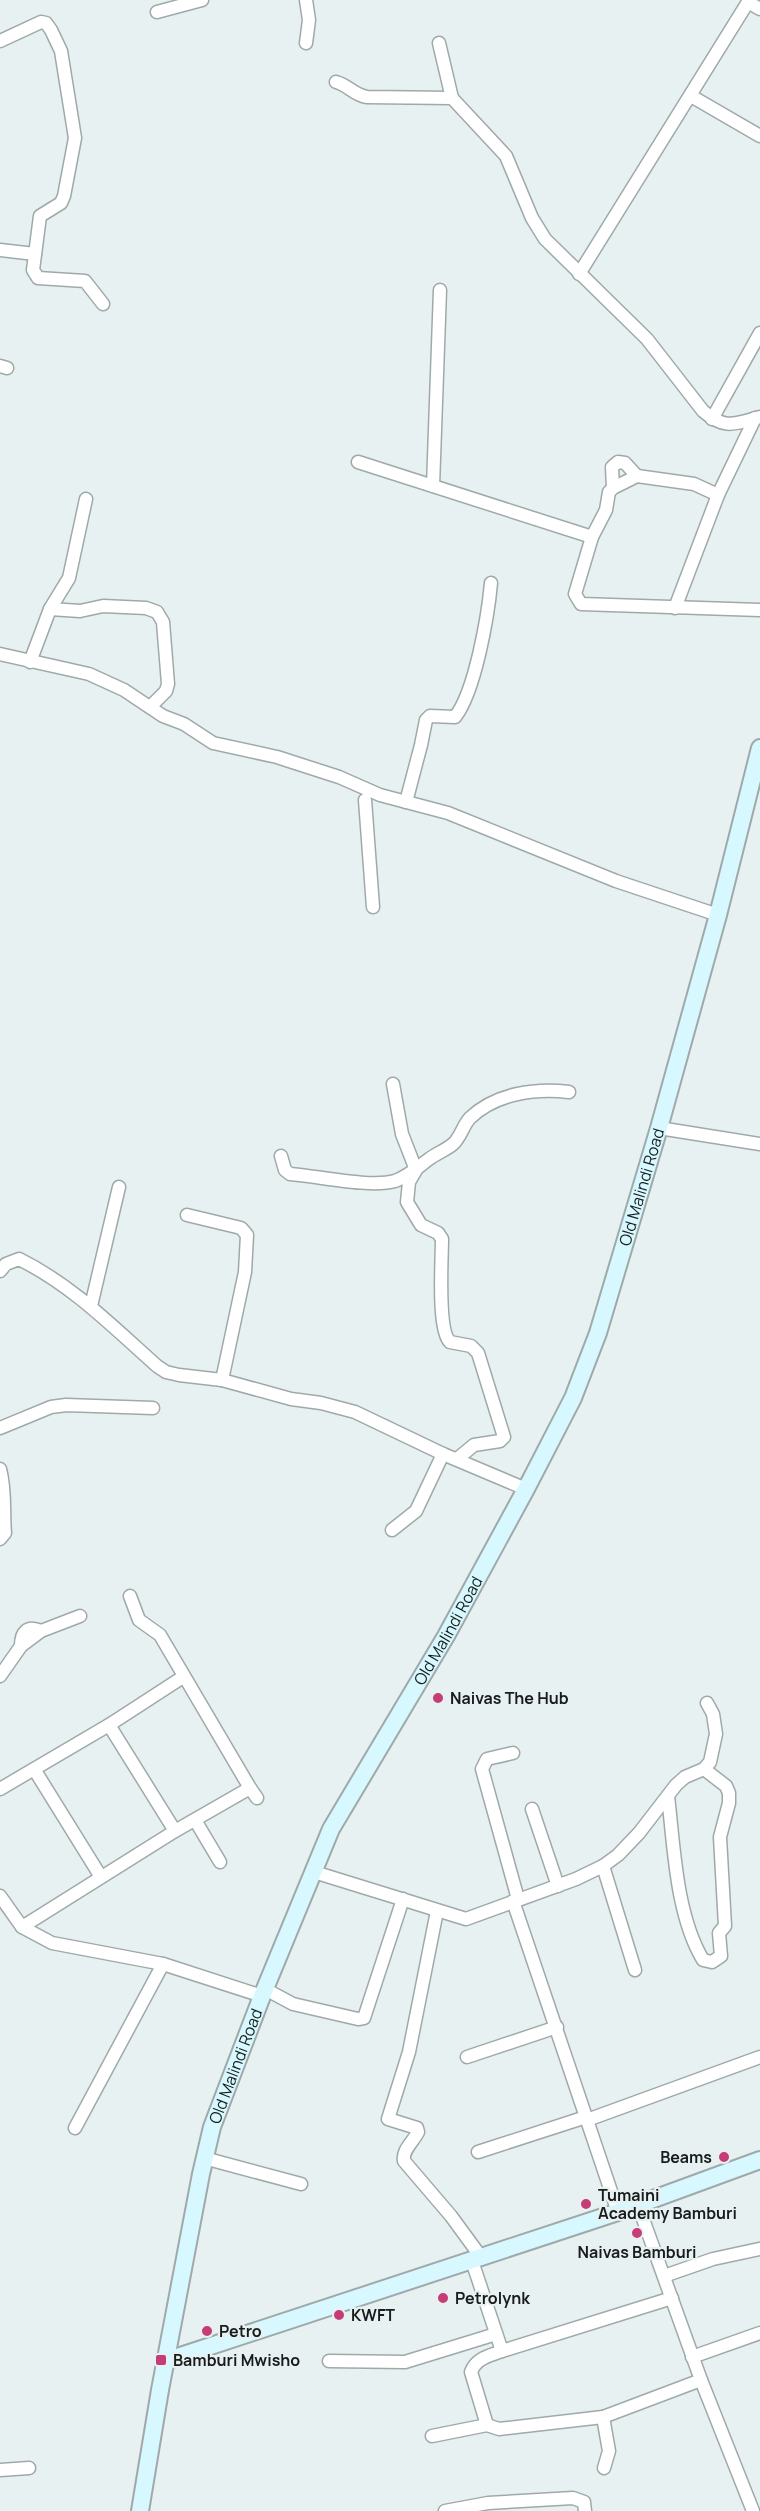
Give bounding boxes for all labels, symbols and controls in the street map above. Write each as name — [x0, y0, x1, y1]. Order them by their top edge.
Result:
street label: Old Malindi Road — [614, 1126, 669, 1249]
street label: Old Malindi Road — [408, 1572, 487, 1689]
place label: Naivas The Hub — [450, 1687, 569, 1709]
marker: Naivas The Hub — [431, 1691, 445, 1705]
street label: Old Malindi Road — [203, 2005, 267, 2127]
place label: Beams — [660, 2146, 712, 2168]
marker: Beams — [717, 2150, 731, 2164]
place label: Tumaini Academy Bamburi — [598, 2184, 737, 2224]
marker: Tumaini Academy Bamburi — [579, 2197, 593, 2211]
marker: Naivas Bamburi — [630, 2226, 644, 2240]
place label: Naivas Bamburi — [577, 2241, 697, 2263]
place label: Petrolynk — [455, 2287, 530, 2309]
marker: Petrolynk — [436, 2291, 450, 2305]
place label: KWFT — [351, 2304, 395, 2326]
marker: KWFT — [332, 2308, 346, 2322]
place label: Petro — [219, 2320, 262, 2342]
marker: Petro — [200, 2324, 214, 2338]
place label: Bamburi Mwisho — [173, 2349, 300, 2371]
marker: Bamburi Mwisho — [154, 2353, 168, 2367]

